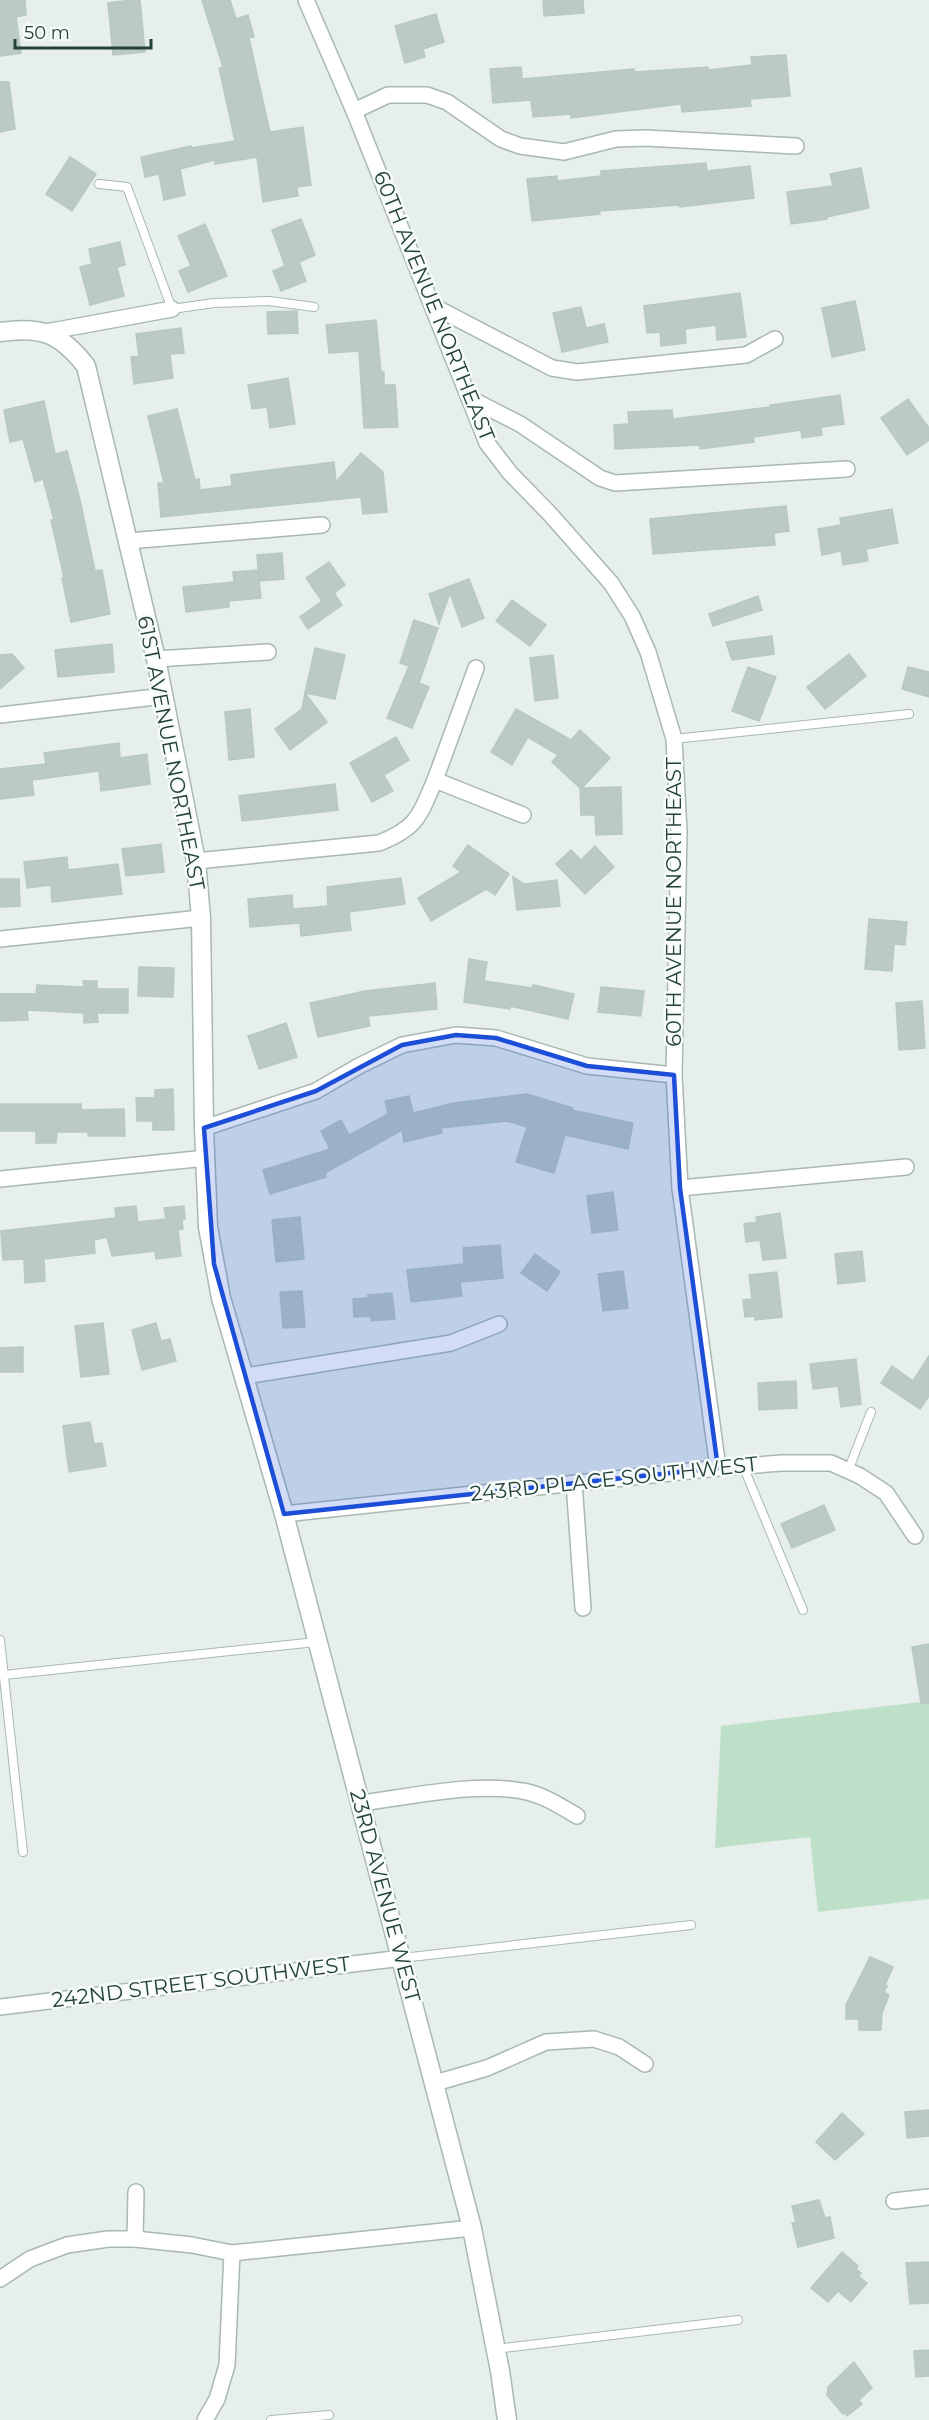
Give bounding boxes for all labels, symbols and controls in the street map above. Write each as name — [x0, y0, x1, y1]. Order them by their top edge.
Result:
scale bar — [15, 12, 152, 50]
text: 50 m — [24, 22, 70, 44]
street label: 60TH AVENUE NORTHEAST — [369, 167, 500, 445]
street label: 61ST AVENUE NORTHEAST — [133, 613, 210, 892]
street label: 60TH AVENUE NORTHEAST — [661, 757, 686, 1047]
street label: 243RD PLACE SOUTHWEST — [469, 1451, 759, 1506]
street label: 23RD AVENUE WEST — [345, 1787, 426, 2005]
street label: 242ND STREET SOUTHWEST — [50, 1951, 351, 2012]

